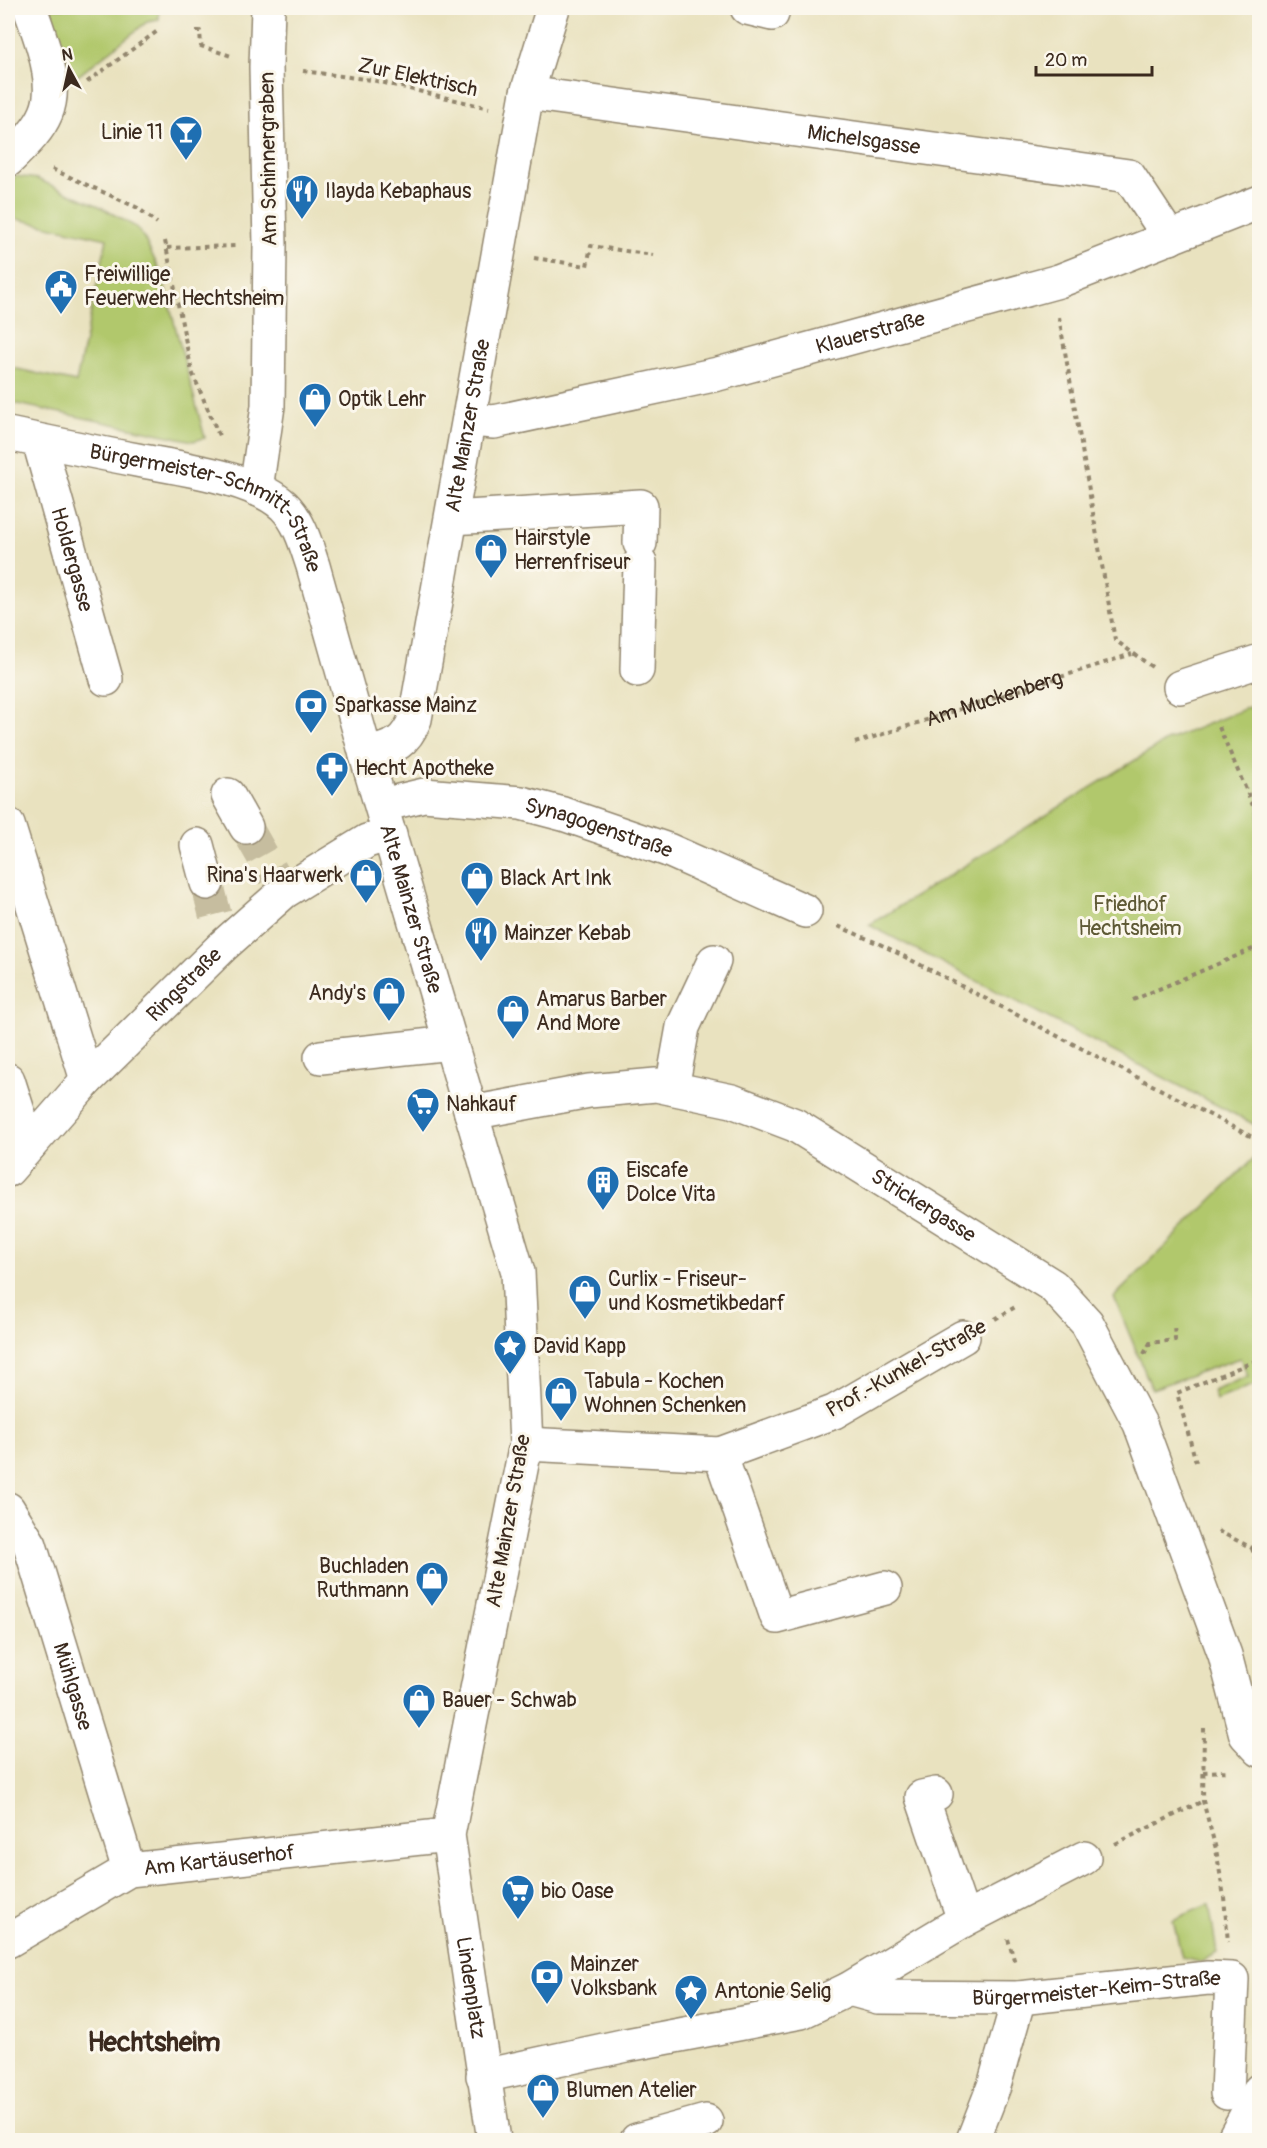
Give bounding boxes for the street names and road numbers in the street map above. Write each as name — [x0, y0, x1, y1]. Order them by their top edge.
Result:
street label: Zur Elektrisch — [356, 52, 480, 103]
street label: Am Schinnergraben — [253, 72, 284, 246]
street label: Michelsgasse — [806, 119, 923, 161]
street label: Klauerstraße — [813, 305, 929, 361]
street label: Alte Mainzer Straße — [439, 336, 497, 515]
street label: Bürgermeister-Schmitt-Straße — [87, 438, 327, 576]
street label: Holdergasse — [44, 504, 100, 616]
street label: Am Muckenberg — [922, 664, 1066, 733]
street label: Synagogenstraße — [522, 792, 677, 865]
street label: Alte Mainzer Straße — [373, 821, 449, 997]
street label: Ringstraße — [141, 941, 228, 1028]
street label: Strickergasse — [866, 1163, 981, 1249]
street label: Prof.-Kunkel-Straße — [821, 1313, 992, 1424]
street label: Alte Mainzer Straße — [480, 1432, 537, 1610]
street label: Mühlgasse — [47, 1639, 99, 1734]
street label: Am Kartäuserhof — [142, 1839, 297, 1882]
street label: Lindenplatz — [449, 1935, 492, 2041]
street label: Bürgermeister-Keim-Straße — [972, 1965, 1222, 2012]

